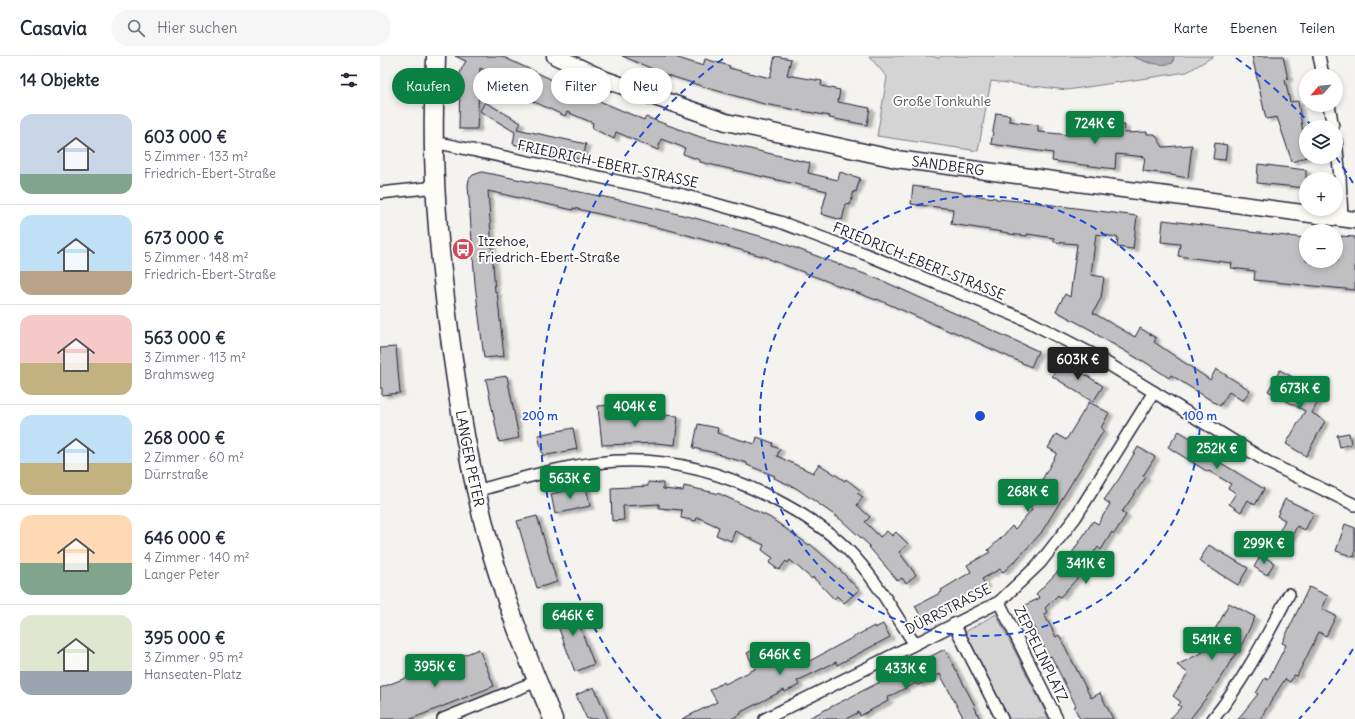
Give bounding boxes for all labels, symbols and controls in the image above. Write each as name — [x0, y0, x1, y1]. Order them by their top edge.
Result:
search box — [111, 10, 391, 46]
text: Casavia — [20, 16, 87, 40]
icon: search — [125, 17, 147, 39]
text: Hier suchen — [157, 18, 238, 37]
text: Karte — [1174, 19, 1208, 37]
text: Ebenen — [1230, 19, 1277, 37]
text: Teilen — [1299, 19, 1335, 37]
chip: Kaufen — [392, 68, 465, 104]
chip: Mieten — [473, 68, 543, 104]
chip: Filter — [551, 68, 611, 104]
chip: Neu — [619, 68, 672, 104]
north arrow — [1299, 68, 1343, 112]
map controls — [1299, 68, 1343, 268]
text: 14 Objekte — [20, 69, 100, 91]
icon: filters — [338, 69, 360, 91]
park label: Große Tonkuhle — [893, 92, 991, 110]
pin: 724K € — [1062, 111, 1128, 145]
text: 724K € — [1075, 115, 1115, 132]
button: layers — [1299, 120, 1343, 164]
text: 603 000 € — [144, 126, 227, 148]
icon: home — [52, 130, 100, 178]
street label: FRIEDRICH-EBERT-STRASSE — [516, 136, 700, 192]
text: 5 Zimmer · 133 m² — [144, 148, 248, 165]
street label: SANDBERG — [911, 152, 985, 180]
text: Friedrich-Ebert-Straße — [144, 165, 276, 182]
button: + — [1299, 172, 1343, 216]
street label: FRIEDRICH-EBERT-STRASSE — [830, 218, 1008, 304]
button: − — [1299, 224, 1343, 268]
text: 673 000 € — [144, 227, 224, 249]
icon: home — [52, 231, 100, 279]
place label: Itzehoe, Friedrich-Ebert-Straße — [478, 232, 620, 266]
bus stop icon: Itzehoe, Friedrich-Ebert-Straße — [450, 236, 476, 262]
text: 5 Zimmer · 148 m² — [144, 249, 249, 266]
text: Friedrich-Ebert-Straße — [144, 266, 276, 283]
text: 563 000 € — [144, 327, 226, 349]
icon: home — [52, 331, 100, 379]
pin: 603K € — [1045, 347, 1111, 381]
text: 3 Zimmer · 113 m² — [144, 349, 246, 366]
text: 603K € — [1057, 351, 1099, 368]
text: Brahmsweg — [144, 366, 214, 383]
pin: 673K € — [1267, 376, 1333, 410]
text: 673K € — [1280, 380, 1320, 397]
pin: 404K € — [602, 394, 668, 428]
text: 404K € — [613, 398, 657, 415]
text: 200 m — [522, 408, 558, 423]
text: 100 m — [1183, 408, 1217, 423]
street label: LANGER PETER — [452, 409, 489, 509]
centre of rings — [973, 409, 987, 423]
text: 268 000 € — [144, 427, 226, 449]
icon: home — [52, 431, 100, 479]
pin: 252K € — [1184, 436, 1250, 470]
text: 252K € — [1196, 440, 1238, 457]
text: 2 Zimmer · 60 m² — [144, 449, 244, 466]
text: Dürrstraße — [144, 466, 208, 483]
pin: 563K € — [537, 466, 603, 500]
text: 563K € — [549, 470, 591, 487]
pin: 268K € — [995, 479, 1061, 513]
text: 268K € — [1007, 483, 1049, 500]
text: 646 000 € — [144, 527, 226, 549]
icon: home — [52, 531, 100, 579]
pin: 299K € — [1231, 531, 1297, 565]
text: 299K € — [1243, 535, 1285, 552]
text: 4 Zimmer · 140 m² — [144, 549, 250, 566]
pin: 341K € — [1053, 551, 1119, 585]
text: 341K € — [1066, 555, 1106, 572]
text: Langer Peter — [144, 566, 219, 583]
street label: DÜRRSTRASSE — [902, 580, 994, 638]
pin: 646K € — [540, 603, 606, 637]
street label: ZEPPELINPLATZ — [1010, 603, 1072, 705]
text: 646K € — [552, 607, 594, 624]
text: 395 000 € — [144, 627, 226, 649]
pin: 541K € — [1179, 627, 1245, 661]
icon: home — [52, 631, 100, 679]
text: 541K € — [1192, 631, 1232, 648]
pin: 646K € — [747, 642, 813, 676]
text: 646K € — [759, 646, 801, 663]
text: 3 Zimmer · 95 m² — [144, 649, 243, 666]
pin: 395K € — [402, 654, 468, 688]
pin: 433K € — [873, 656, 939, 690]
text: 395K € — [414, 658, 456, 675]
text: 433K € — [885, 660, 927, 677]
text: Hanseaten-Platz — [144, 666, 242, 683]

